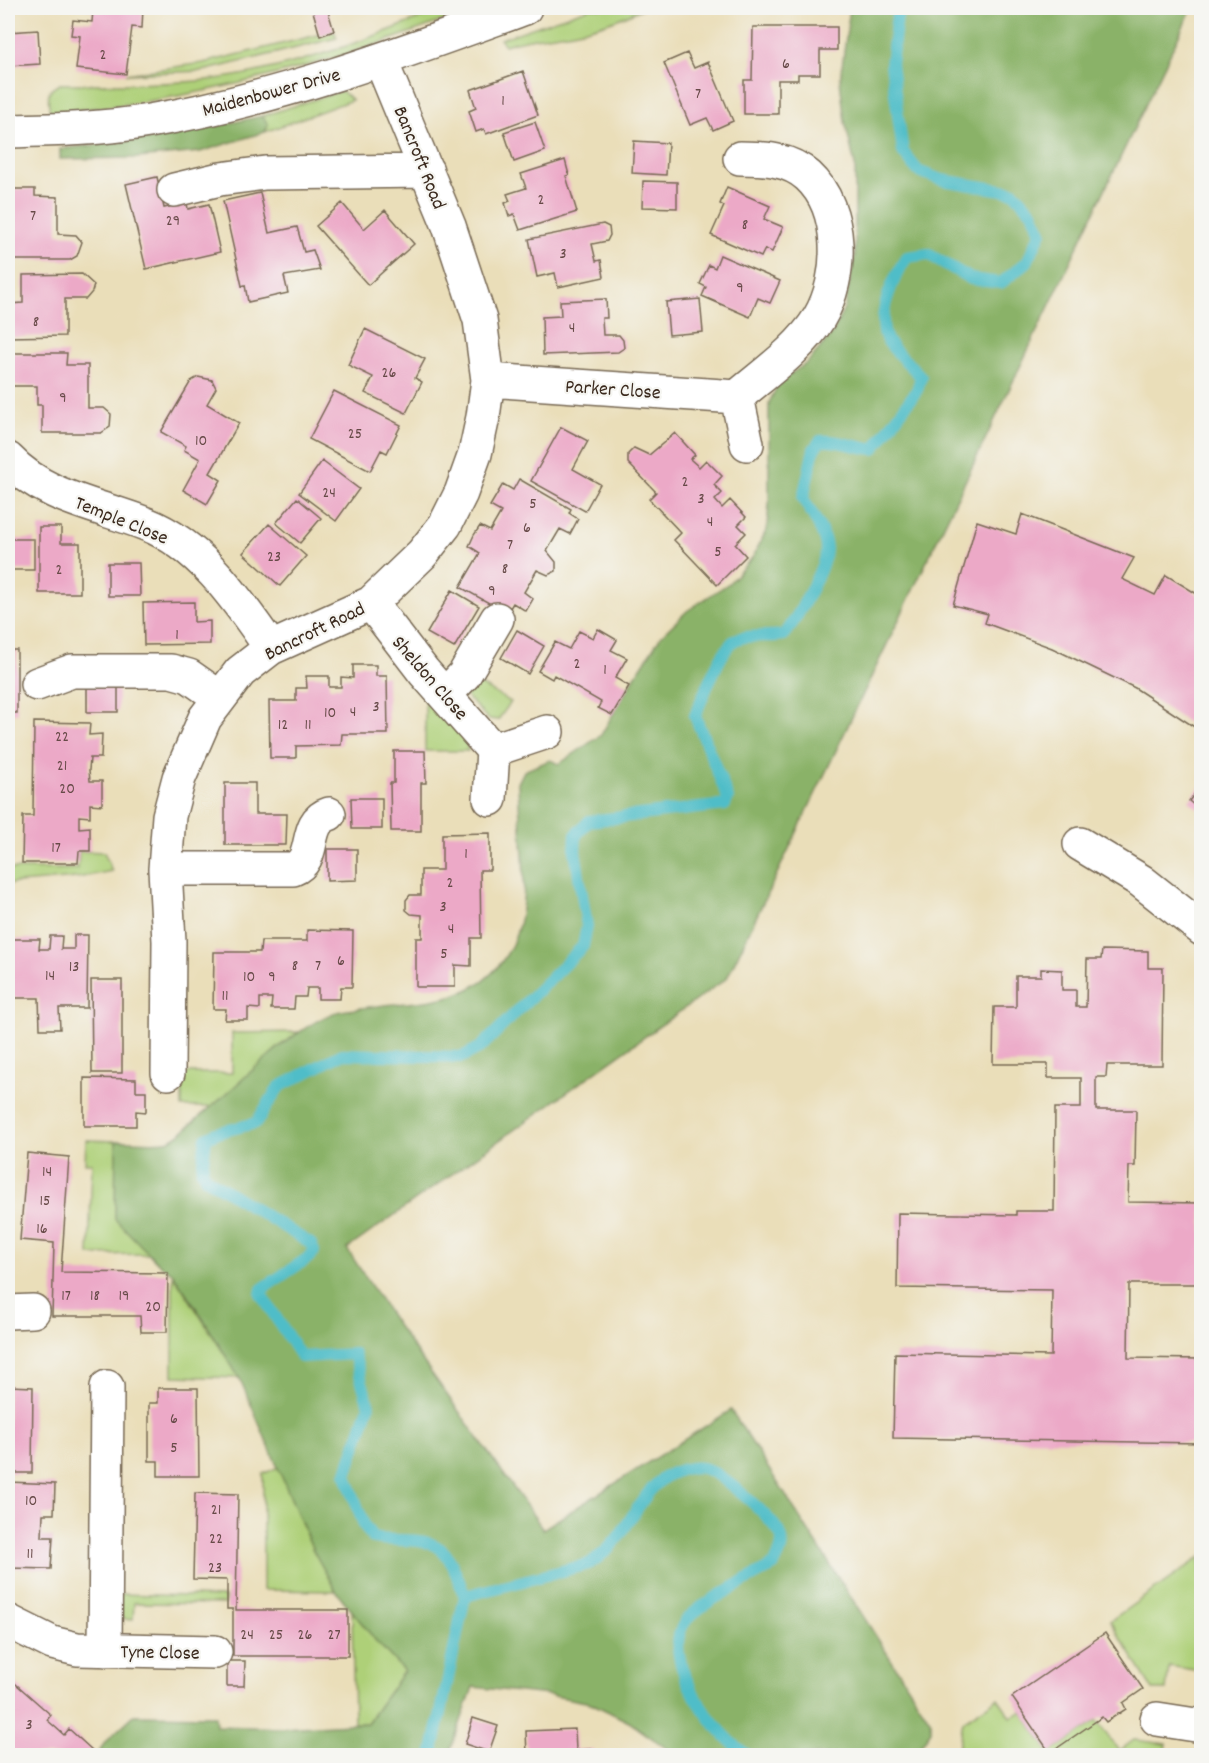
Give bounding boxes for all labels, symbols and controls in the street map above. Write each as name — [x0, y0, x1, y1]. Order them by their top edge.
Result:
house number: 2 — [100, 44, 107, 67]
house number: 6 — [782, 53, 790, 76]
street label: Maidenbower Drive — [200, 62, 344, 126]
house number: 7 — [695, 83, 701, 106]
house number: 1 — [501, 90, 505, 113]
street label: Bancroft Road — [385, 102, 452, 214]
house number: 2 — [538, 189, 545, 212]
house number: 7 — [30, 205, 36, 228]
house number: 29 — [166, 210, 180, 233]
house number: 8 — [742, 214, 748, 237]
house number: 3 — [559, 243, 567, 266]
house number: 9 — [736, 277, 744, 300]
house number: 8 — [33, 311, 39, 334]
house number: 4 — [569, 317, 575, 340]
house number: 26 — [382, 362, 397, 385]
street label: Parker Close — [564, 374, 662, 408]
house number: 9 — [59, 387, 67, 410]
house number: 25 — [348, 423, 362, 446]
house number: 10 — [195, 430, 207, 453]
house number: 2 — [682, 471, 689, 494]
house number: 24 — [322, 482, 336, 505]
house number: 3 — [697, 488, 705, 511]
street label: Temple Close — [70, 490, 172, 553]
house number: 5 — [529, 493, 537, 516]
house number: 4 — [707, 511, 713, 534]
house number: 6 — [523, 517, 531, 540]
house number: 7 — [507, 534, 513, 557]
house number: 5 — [714, 541, 722, 564]
house number: 23 — [267, 546, 281, 569]
house number: 8 — [502, 558, 508, 581]
house number: 2 — [56, 559, 63, 582]
house number: 9 — [488, 580, 496, 603]
street label: Bancroft Road — [260, 596, 370, 669]
house number: 1 — [175, 624, 179, 647]
street label: Sheldon Close — [384, 630, 474, 728]
house number: 2 — [574, 653, 581, 676]
house number: 1 — [603, 659, 607, 682]
house number: 3 — [372, 696, 380, 719]
house number: 4 — [350, 701, 356, 724]
house number: 10 — [324, 702, 336, 725]
house number: 12 — [278, 714, 288, 737]
house number: 11 — [304, 714, 312, 737]
house number: 22 — [55, 726, 69, 749]
house number: 21 — [57, 755, 67, 778]
house number: 20 — [59, 778, 75, 801]
house number: 17 — [51, 837, 61, 860]
house number: 1 — [464, 843, 468, 866]
house number: 2 — [447, 872, 454, 895]
house number: 3 — [439, 896, 447, 919]
house number: 4 — [448, 918, 454, 941]
house number: 5 — [440, 943, 448, 966]
house number: 6 — [337, 950, 345, 973]
house number: 8 — [292, 955, 298, 978]
house number: 7 — [315, 955, 321, 978]
house number: 13 — [69, 956, 79, 979]
house number: 14 — [45, 965, 55, 988]
house number: 10 — [243, 966, 255, 989]
house number: 9 — [268, 966, 276, 989]
house number: 11 — [221, 985, 229, 1008]
house number: 14 — [42, 1161, 52, 1184]
house number: 15 — [40, 1190, 50, 1213]
house number: 16 — [36, 1218, 48, 1241]
house number: 17 — [61, 1285, 71, 1308]
house number: 18 — [90, 1285, 100, 1308]
house number: 19 — [119, 1285, 129, 1308]
house number: 20 — [145, 1296, 161, 1319]
house number: 6 — [170, 1408, 178, 1431]
house number: 5 — [170, 1437, 178, 1460]
house number: 10 — [25, 1490, 37, 1513]
house number: 21 — [211, 1499, 221, 1522]
house number: 22 — [209, 1528, 223, 1551]
house number: 11 — [26, 1543, 34, 1566]
house number: 23 — [208, 1557, 222, 1580]
house number: 24 — [240, 1624, 254, 1647]
house number: 25 — [269, 1624, 283, 1647]
house number: 26 — [298, 1624, 313, 1647]
house number: 27 — [327, 1624, 341, 1647]
street label: Tyne Close — [120, 1639, 200, 1669]
house number: 3 — [25, 1714, 33, 1737]

